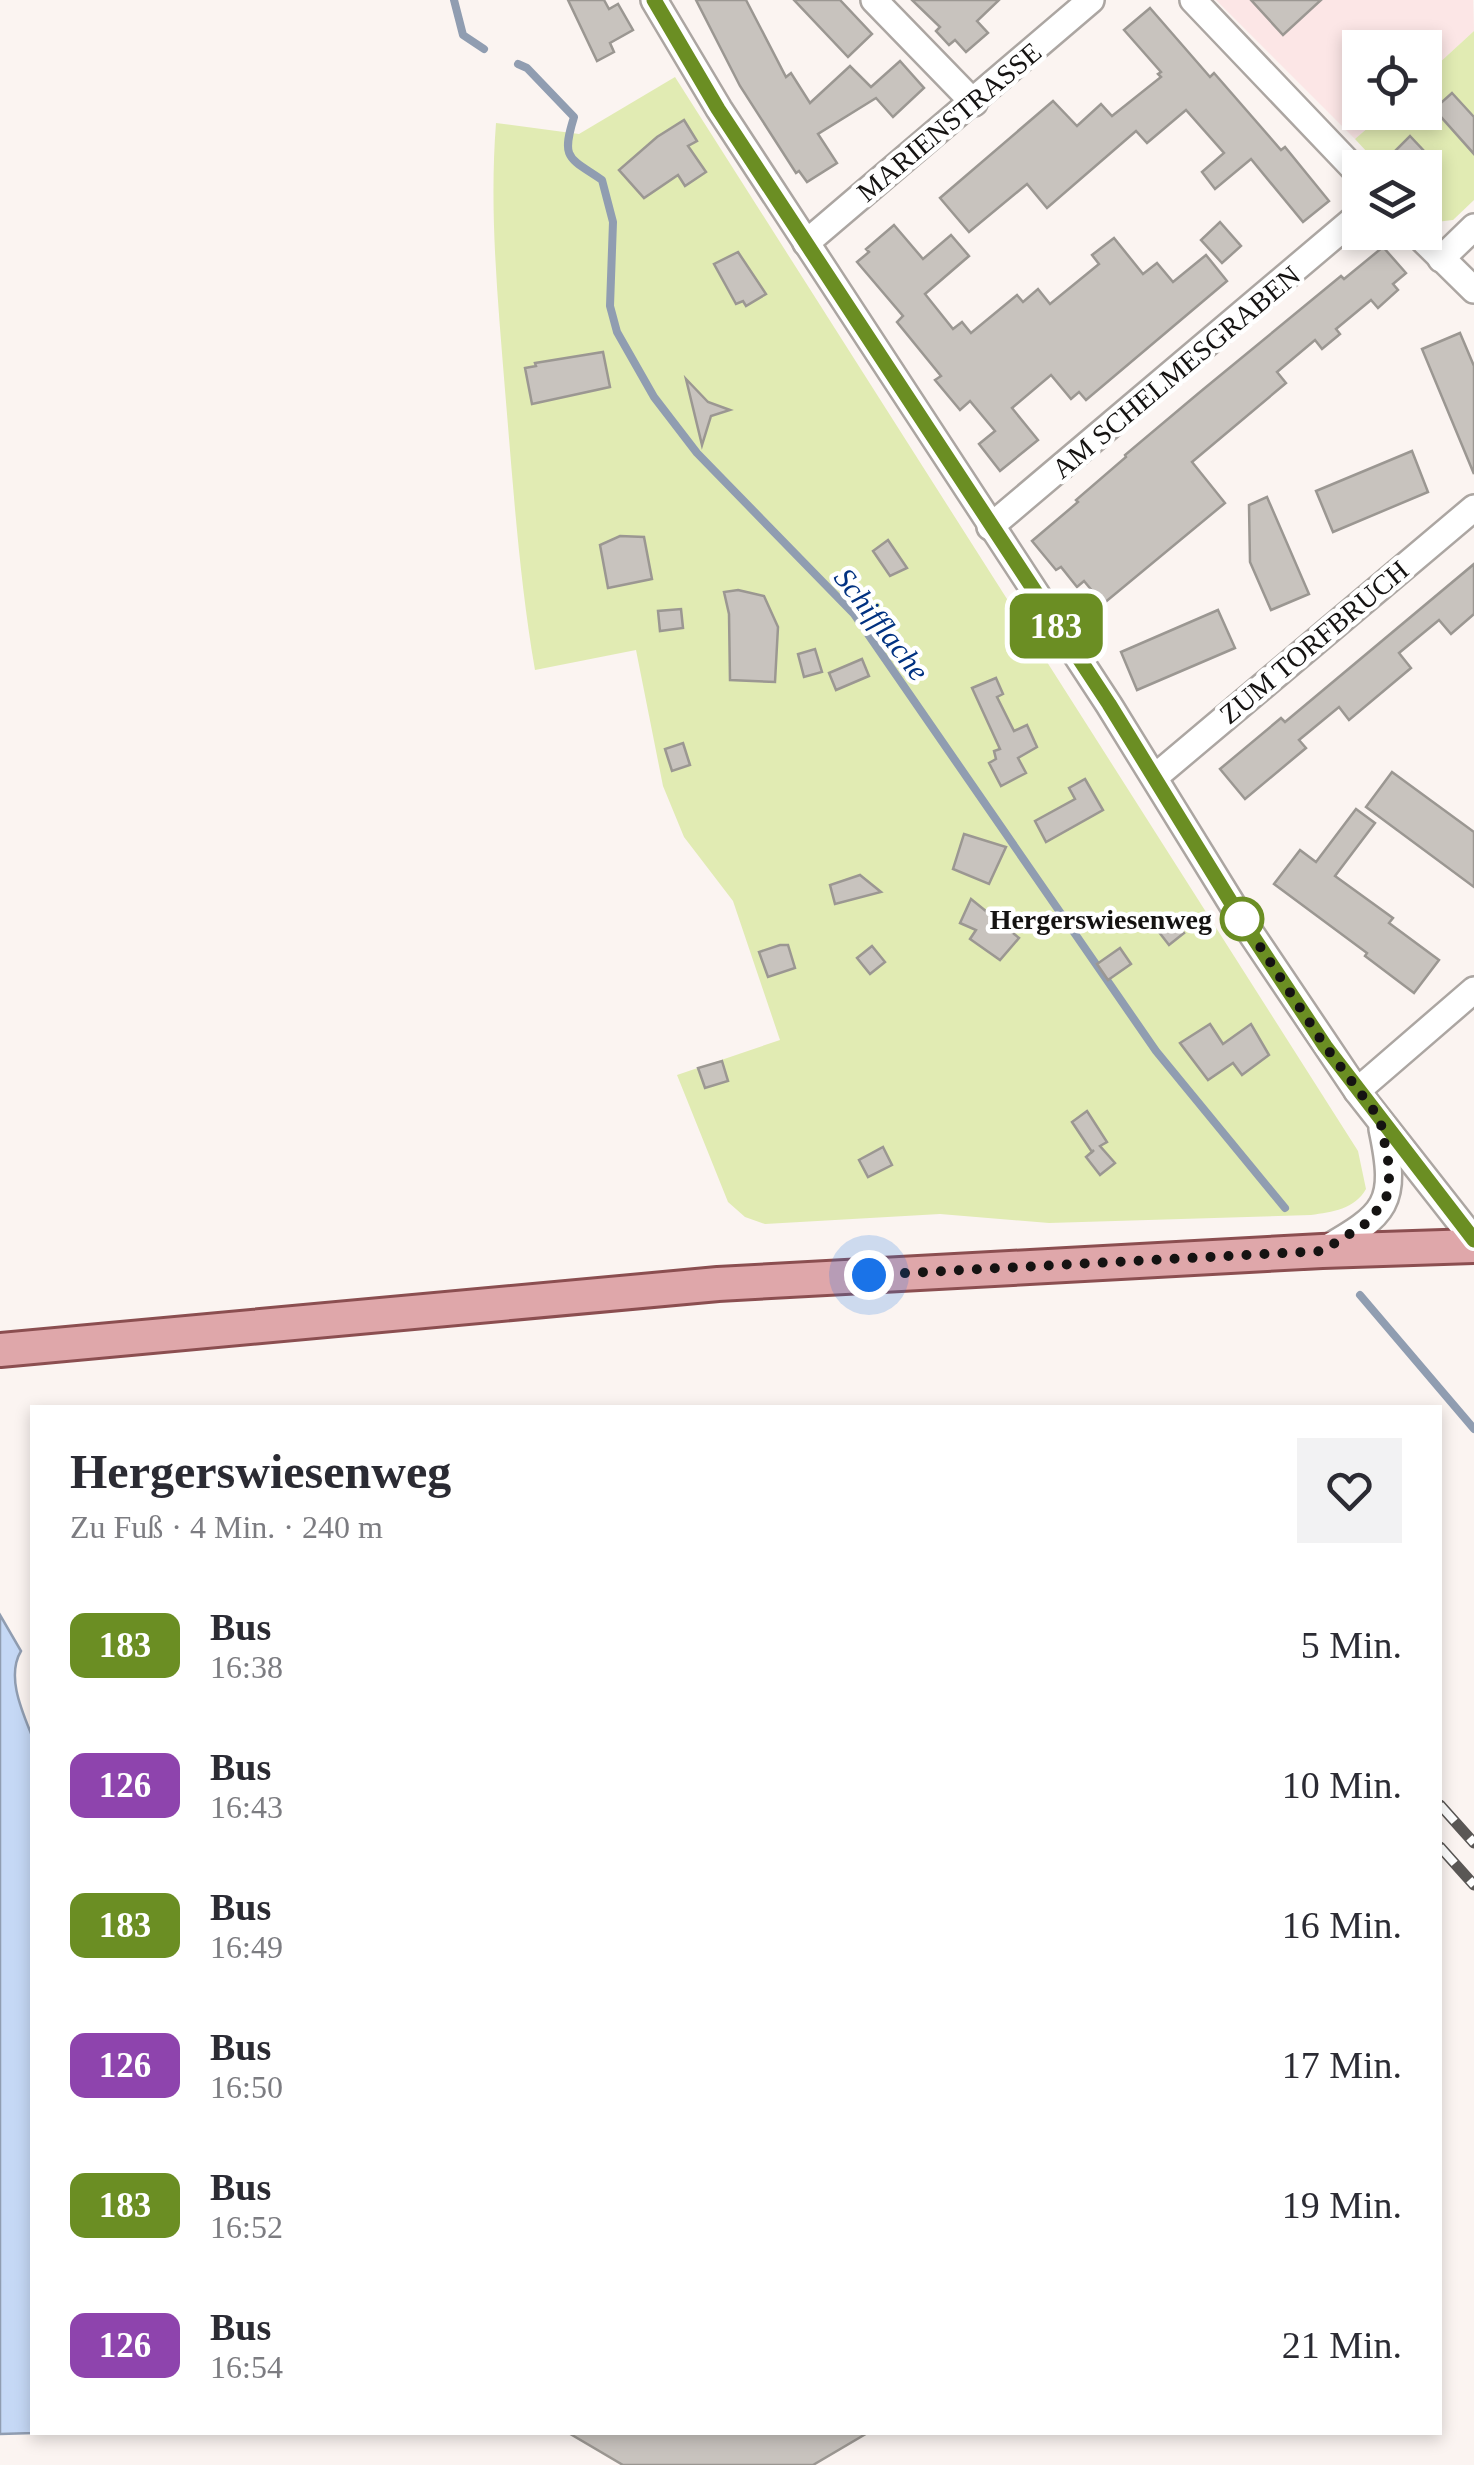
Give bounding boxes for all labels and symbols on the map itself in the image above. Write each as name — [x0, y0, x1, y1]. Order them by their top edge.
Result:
street label: MARIENSTRASSE — [851, 36, 1047, 208]
street label: AM SCHELMESGRABEN — [1046, 259, 1306, 485]
street label: ZUM TORFBRUCH — [1214, 554, 1414, 730]
water label: Schifflache — [828, 561, 936, 687]
line badge: 183 — [998, 594, 1114, 658]
marker: Hergerswiesenweg — [1221, 898, 1263, 940]
place label: Hergerswiesenweg — [990, 904, 1212, 935]
your location — [844, 1250, 894, 1300]

